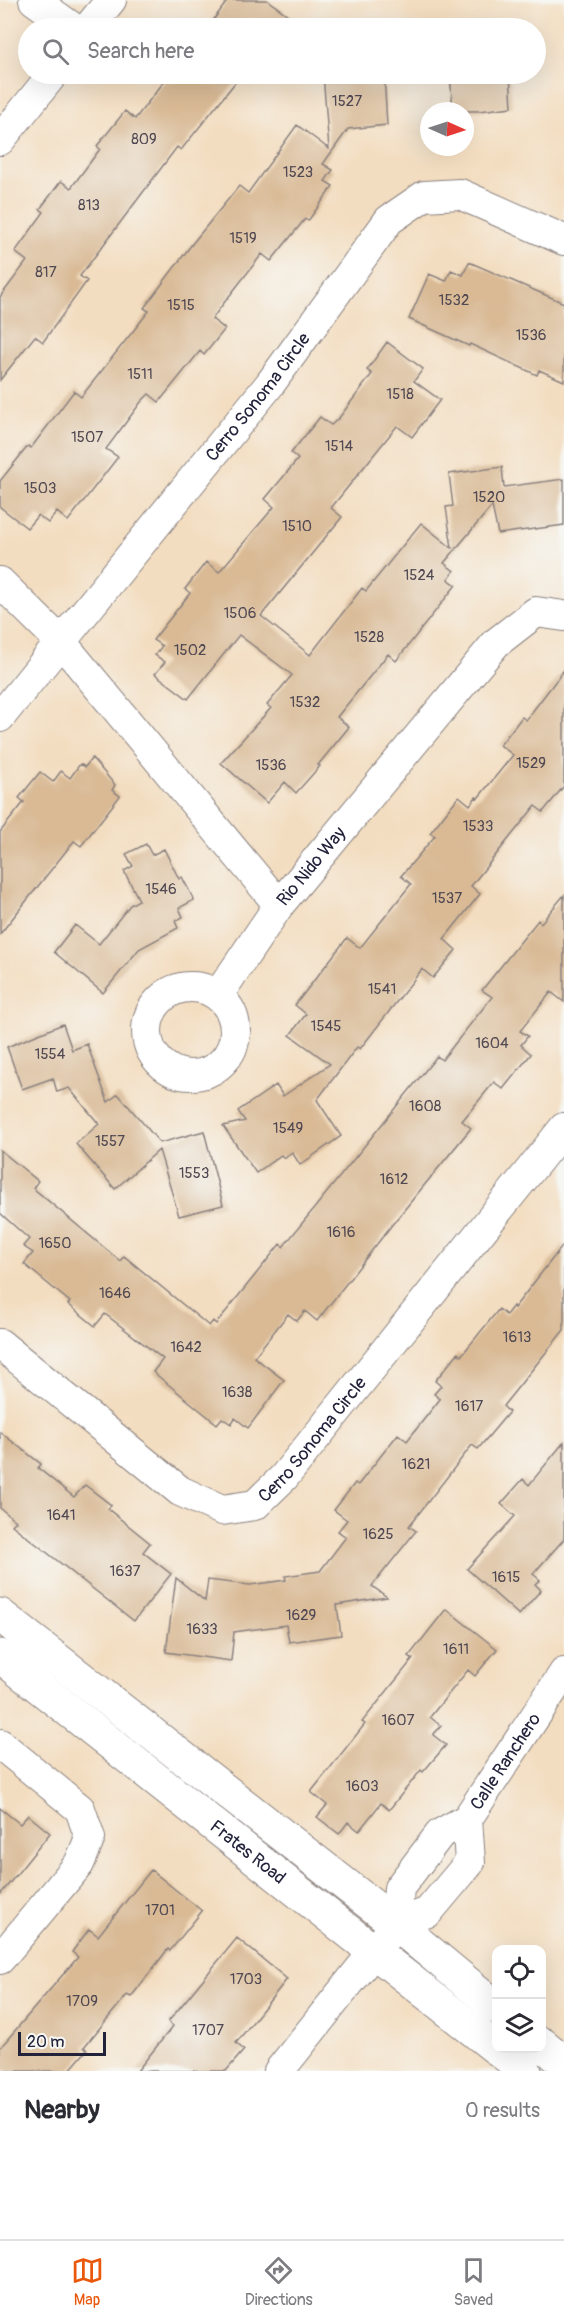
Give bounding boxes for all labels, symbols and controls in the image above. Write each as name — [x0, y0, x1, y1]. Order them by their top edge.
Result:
search box — [18, 18, 546, 84]
icon: search — [39, 35, 72, 68]
text: Search here — [87, 37, 194, 65]
house number: 1527 — [332, 92, 362, 111]
north arrow — [420, 102, 474, 156]
house number: 809 — [131, 130, 157, 149]
house number: 1523 — [283, 163, 313, 182]
house number: 813 — [78, 196, 100, 215]
house number: 1519 — [229, 229, 257, 248]
house number: 817 — [35, 263, 57, 282]
house number: 1532 — [439, 291, 469, 310]
house number: 1515 — [167, 296, 195, 315]
house number: 1536 — [515, 326, 547, 345]
street label: Cerro Sonoma Circle — [200, 328, 315, 466]
house number: 1511 — [127, 365, 153, 384]
house number: 1518 — [386, 385, 414, 404]
house number: 1507 — [71, 428, 103, 447]
house number: 1514 — [325, 437, 354, 456]
house number: 1503 — [24, 479, 56, 498]
house number: 1520 — [473, 488, 505, 507]
house number: 1510 — [282, 517, 312, 536]
house number: 1524 — [403, 566, 435, 585]
house number: 1506 — [224, 604, 256, 623]
house number: 1528 — [354, 628, 384, 647]
house number: 1502 — [174, 641, 206, 660]
house number: 1532 — [290, 693, 320, 712]
house number: 1529 — [516, 754, 546, 773]
house number: 1536 — [255, 756, 287, 775]
house number: 1533 — [463, 817, 493, 836]
street label: Rio Nido Way — [272, 822, 351, 911]
house number: 1546 — [145, 880, 177, 899]
house number: 1537 — [432, 889, 462, 908]
house number: 1541 — [368, 980, 396, 999]
house number: 1545 — [311, 1017, 341, 1036]
house number: 1604 — [475, 1034, 509, 1053]
house number: 1554 — [35, 1045, 66, 1064]
house number: 1608 — [409, 1097, 442, 1116]
house number: 1549 — [273, 1119, 303, 1138]
house number: 1557 — [95, 1132, 125, 1151]
house number: 1553 — [179, 1164, 209, 1183]
house number: 1612 — [380, 1170, 408, 1189]
house number: 1616 — [326, 1223, 356, 1242]
house number: 1650 — [39, 1234, 71, 1253]
house number: 1646 — [99, 1284, 131, 1303]
house number: 1613 — [503, 1328, 531, 1347]
house number: 1642 — [170, 1338, 202, 1357]
street label: Cerro Sonoma Circle — [253, 1372, 372, 1507]
house number: 1638 — [222, 1383, 253, 1402]
house number: 1617 — [455, 1397, 483, 1416]
house number: 1621 — [402, 1455, 430, 1474]
house number: 1641 — [46, 1506, 76, 1525]
house number: 1625 — [362, 1525, 394, 1544]
house number: 1637 — [110, 1562, 141, 1581]
house number: 1615 — [492, 1568, 520, 1587]
house number: 1629 — [286, 1606, 316, 1625]
house number: 1633 — [186, 1620, 218, 1639]
house number: 1611 — [443, 1640, 469, 1659]
street label: Calle Ranchero — [465, 1708, 546, 1814]
house number: 1607 — [382, 1711, 414, 1730]
house number: 1603 — [345, 1777, 379, 1796]
street label: Frates Road — [205, 1815, 291, 1889]
house number: 1701 — [145, 1901, 175, 1920]
map controls — [492, 1945, 546, 2053]
button: locate — [492, 1945, 546, 1999]
house number: 1703 — [230, 1970, 262, 1989]
house number: 1709 — [66, 1992, 98, 2011]
button: layers — [492, 1999, 546, 2053]
house number: 1707 — [192, 2021, 224, 2040]
scale bar — [18, 2029, 106, 2056]
text: 20 m — [27, 2032, 65, 2052]
text: Nearby — [24, 2094, 100, 2126]
text: 0 results — [465, 2098, 540, 2123]
tab: Map — [71, 2254, 104, 2310]
tab: Directions — [245, 2254, 313, 2310]
tab: Saved — [454, 2254, 493, 2310]

